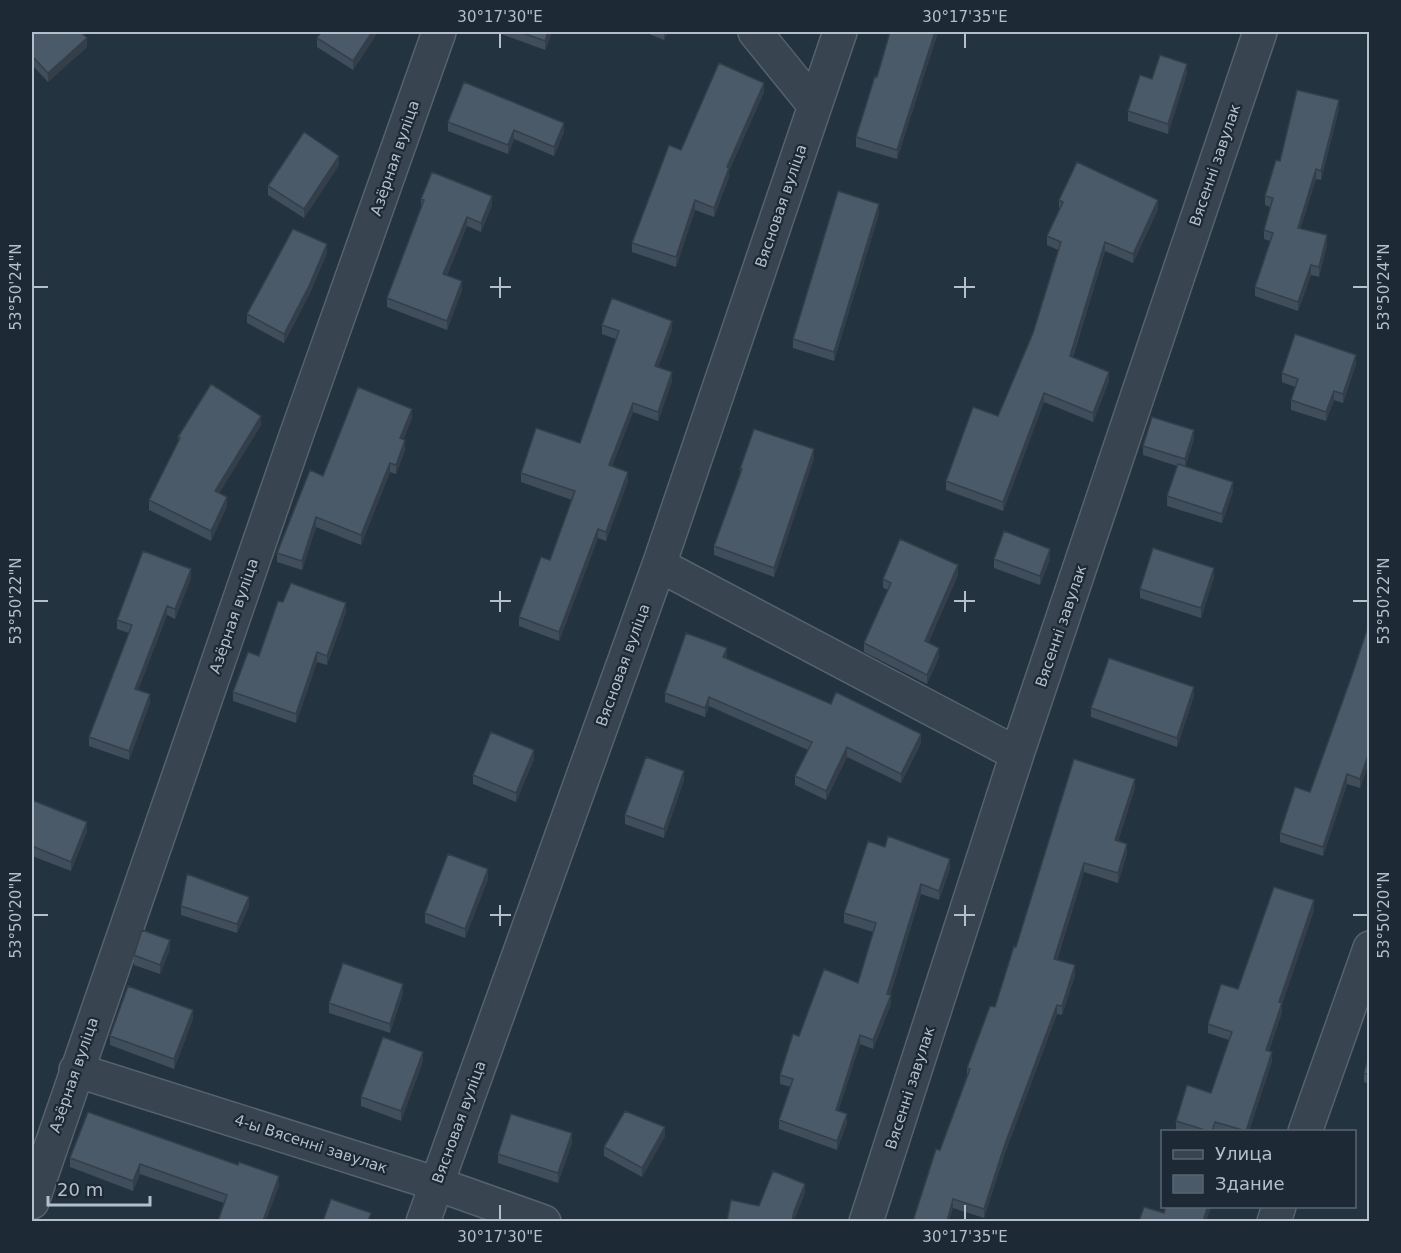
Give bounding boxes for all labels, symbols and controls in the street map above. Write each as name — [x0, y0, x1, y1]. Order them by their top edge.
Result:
text: 30°17'30"E — [457, 8, 543, 26]
text: 30°17'35"E — [922, 8, 1008, 26]
street label: Азёрная вуліца — [367, 98, 423, 218]
street label: Вясенні завулак — [1186, 102, 1244, 228]
street label: Вясновая вуліца — [751, 142, 811, 270]
text: 53°50'24"N — [7, 243, 25, 331]
text: 53°50'24"N — [1375, 243, 1393, 331]
street label: Азёрная вуліца — [206, 556, 262, 676]
text: 53°50'22"N — [7, 557, 25, 645]
text: 53°50'22"N — [1375, 557, 1393, 645]
street label: Вясенні завулак — [1032, 563, 1090, 689]
street label: Вясновая вуліца — [592, 601, 654, 729]
text: 53°50'20"N — [7, 871, 25, 959]
text: 53°50'20"N — [1375, 871, 1393, 959]
street label: Азёрная вуліца — [46, 1015, 102, 1135]
street label: Вясенні завулак — [882, 1024, 938, 1152]
street label: Вясновая вуліца — [428, 1058, 490, 1186]
street label: 4-ы Вясенні завулак — [232, 1111, 390, 1177]
legend — [1161, 1130, 1356, 1208]
text: Улица — [1215, 1143, 1272, 1164]
scale bar — [48, 1169, 150, 1207]
text: Здание — [1215, 1173, 1285, 1194]
text: 20 m — [57, 1179, 103, 1200]
text: 30°17'30"E — [457, 1228, 543, 1246]
text: 30°17'35"E — [922, 1228, 1008, 1246]

